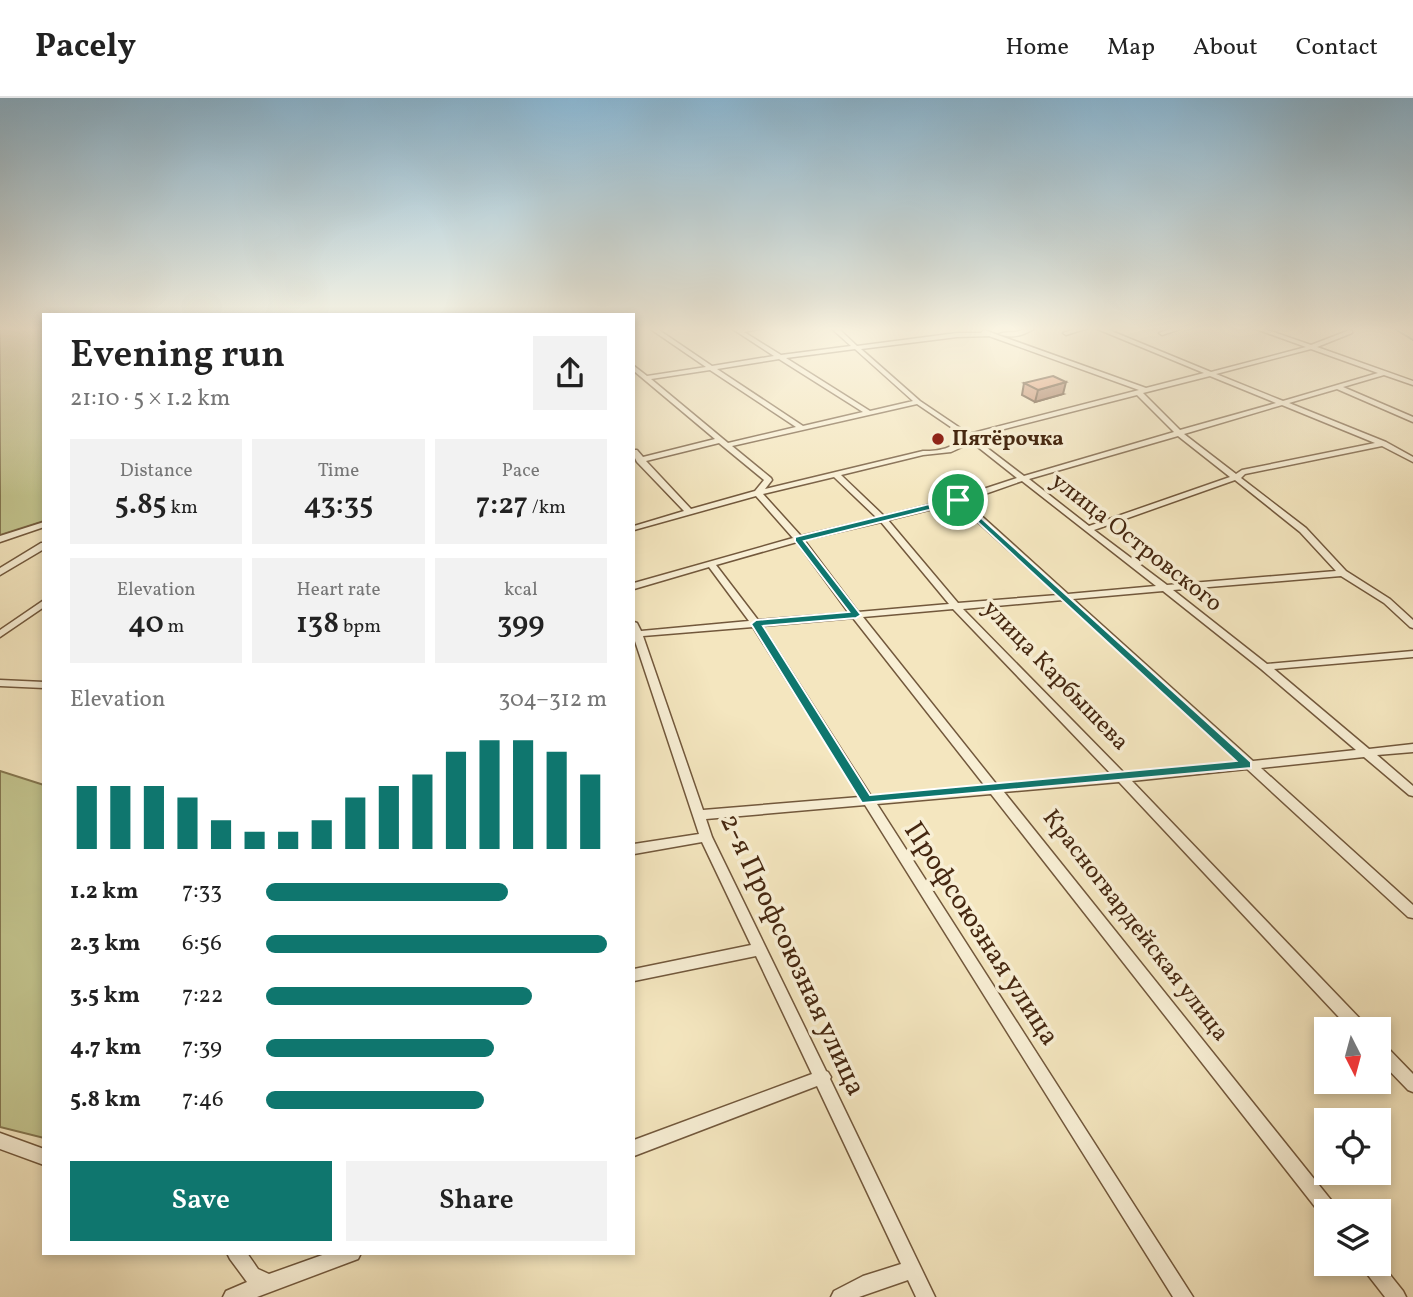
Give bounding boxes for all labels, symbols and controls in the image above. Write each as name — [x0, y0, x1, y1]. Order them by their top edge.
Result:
text: Pacely — [35, 25, 136, 71]
text: Home — [1005, 31, 1069, 65]
text: Map — [1107, 31, 1155, 65]
text: About — [1193, 31, 1258, 65]
text: Contact — [1296, 31, 1378, 65]
text: Evening run — [70, 330, 285, 383]
button: share — [533, 336, 607, 410]
text: 21:10 · 5 × 1.2 km — [70, 383, 230, 415]
place label: Пятёрочка — [952, 425, 1064, 454]
marker: Пятёрочка — [930, 431, 946, 447]
text: Distance — [120, 458, 193, 484]
text: Time — [318, 458, 359, 484]
text: Pace — [502, 458, 540, 484]
street label: улица Островского — [1043, 465, 1229, 621]
pin — [928, 470, 988, 530]
icon: arrive — [939, 481, 977, 519]
text: 5.85 — [115, 484, 167, 526]
text: 43:35 — [303, 484, 374, 526]
text: 7:27 — [476, 484, 528, 526]
text: km — [167, 495, 198, 521]
text: /km — [528, 495, 566, 521]
text: Elevation — [117, 577, 196, 603]
text: Heart rate — [297, 577, 380, 603]
text: kcal — [504, 577, 538, 603]
street label: улица Карбышева — [974, 593, 1136, 759]
text: 40 — [128, 603, 164, 645]
text: 138 — [296, 603, 339, 645]
text: 399 — [497, 603, 545, 645]
text: m — [164, 614, 184, 640]
text: bpm — [339, 614, 381, 640]
text: Elevation — [70, 684, 166, 716]
text: 304–312 m — [499, 684, 607, 716]
street label: Красногвардейская улица — [1034, 803, 1236, 1049]
street label: 2-я Профсоюзная улица — [709, 808, 875, 1102]
street label: Профсоюзная улица — [894, 814, 1068, 1054]
text: 1.2 km — [70, 876, 139, 908]
text: 7:33 — [182, 876, 222, 908]
text: 2.3 km — [70, 928, 141, 960]
text: 6:56 — [182, 928, 222, 960]
text: 3.5 km — [70, 980, 140, 1012]
text: 7:22 — [182, 980, 223, 1012]
north arrow — [1314, 1017, 1391, 1094]
map controls — [1314, 1017, 1391, 1276]
text: 4.7 km — [70, 1032, 142, 1064]
text: 7:39 — [182, 1032, 222, 1064]
text: 5.8 km — [70, 1084, 141, 1116]
text: 7:46 — [182, 1084, 224, 1116]
button: locate — [1314, 1108, 1391, 1185]
button: Save — [70, 1161, 332, 1241]
button: Share — [346, 1161, 607, 1241]
button: layers — [1314, 1199, 1391, 1276]

